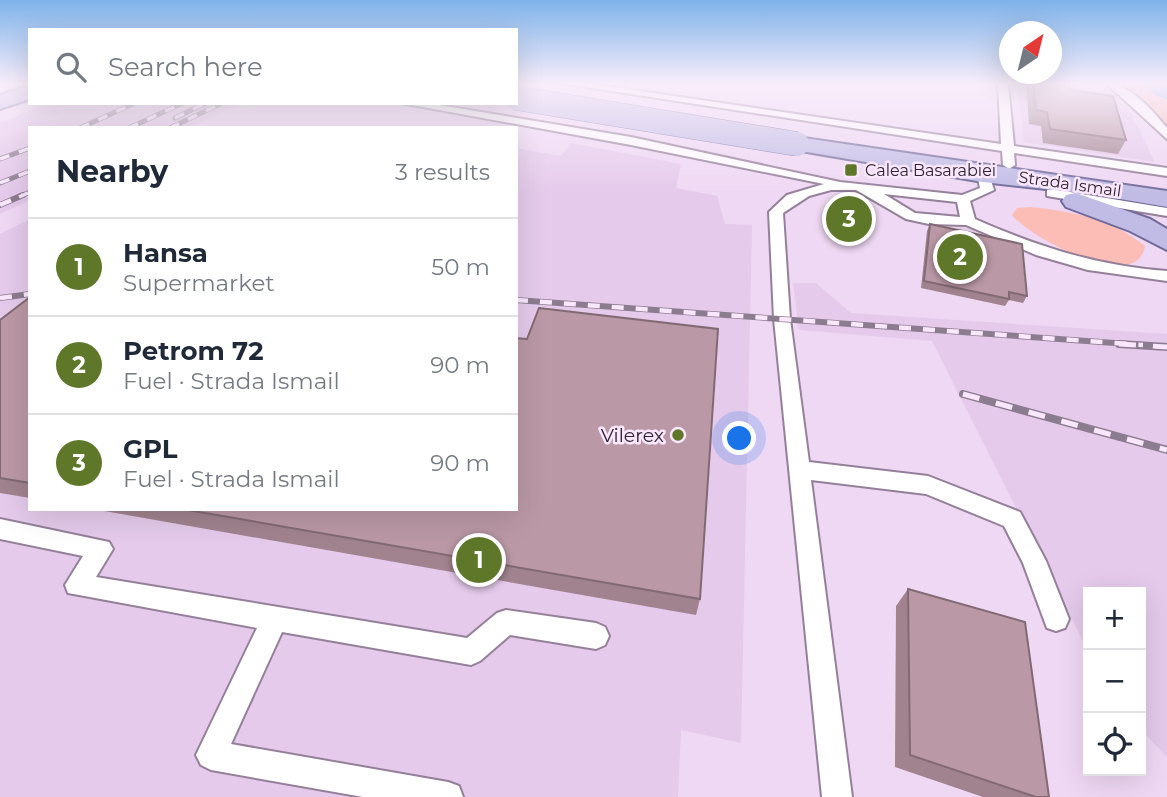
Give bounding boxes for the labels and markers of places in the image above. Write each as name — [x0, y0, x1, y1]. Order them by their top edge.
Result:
place label: Calea Basarabiei — [865, 161, 996, 180]
marker: Calea Basarabiei — [843, 162, 859, 178]
pin: 3 — [826, 193, 872, 245]
pin: 2 — [937, 231, 983, 283]
place label: Vilerex — [601, 424, 664, 447]
marker: Vilerex — [670, 427, 686, 443]
pin: 1 — [456, 534, 502, 586]

